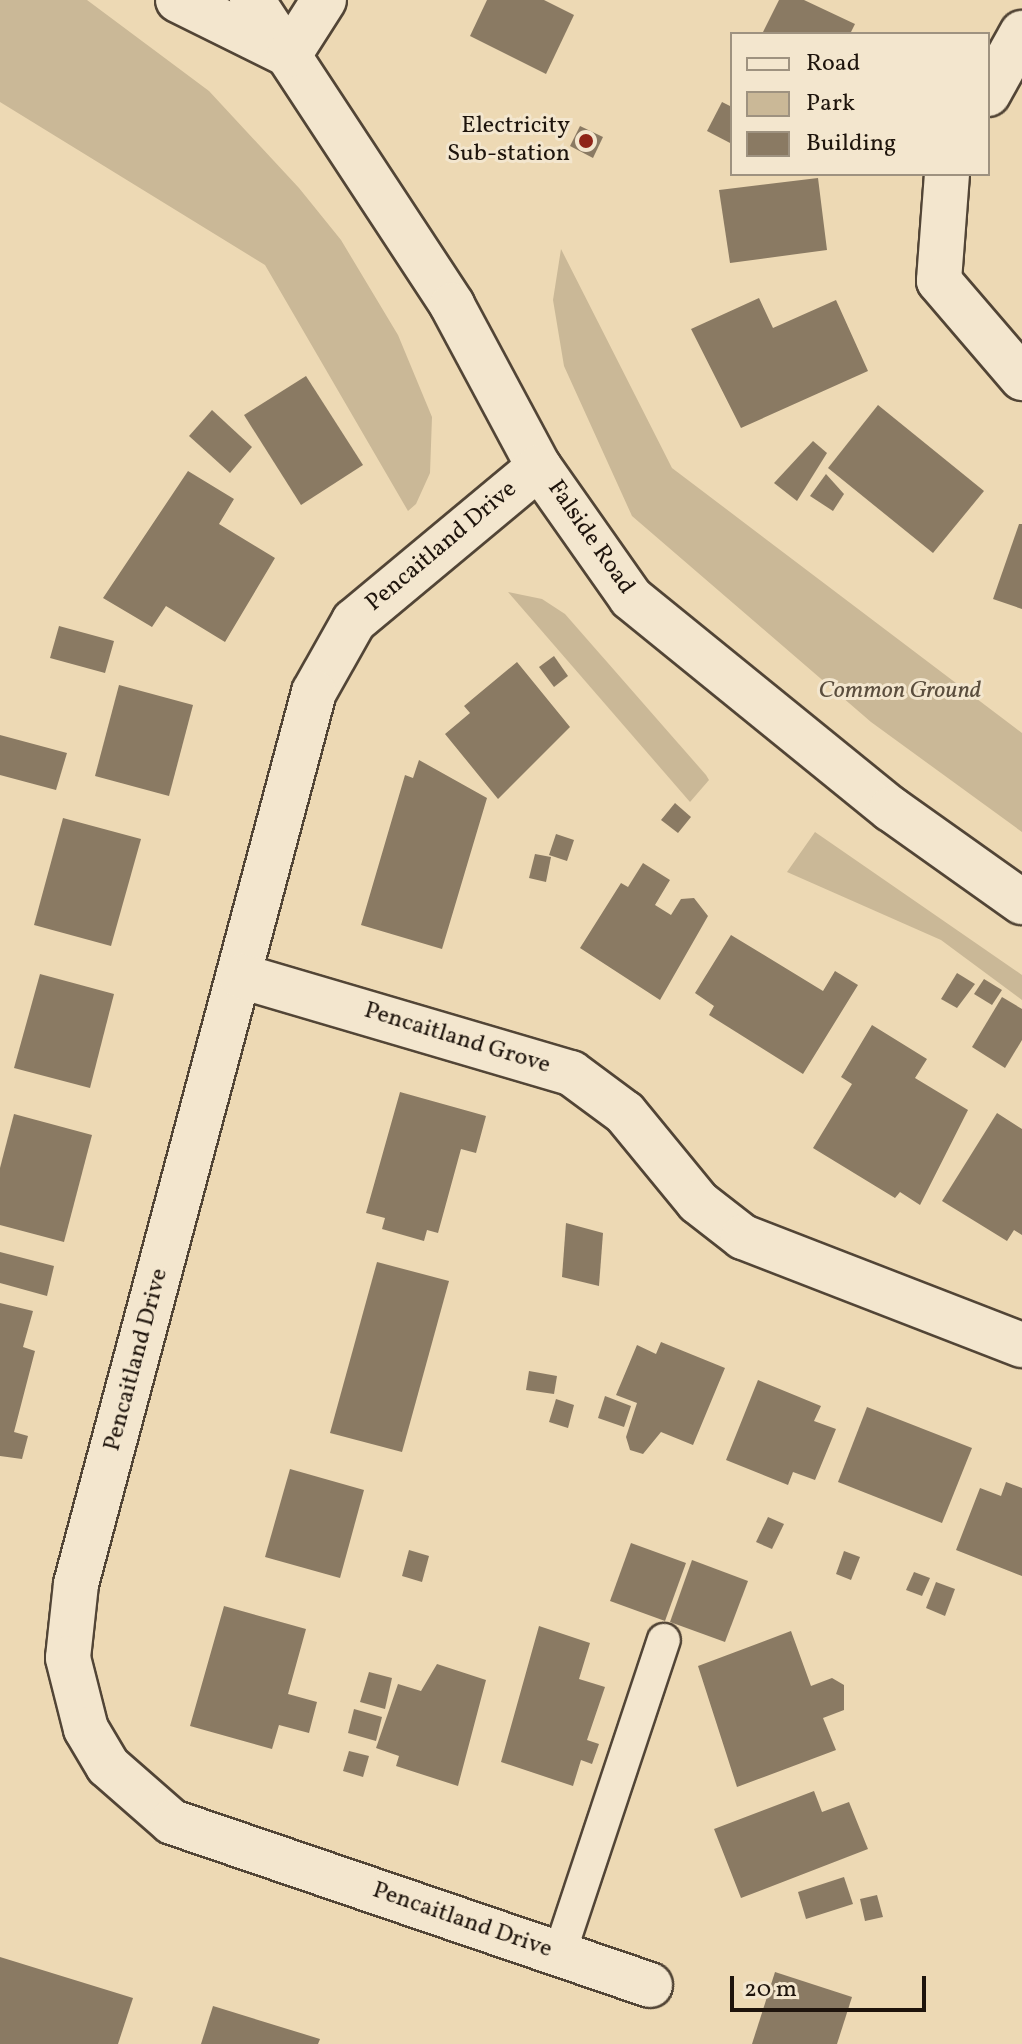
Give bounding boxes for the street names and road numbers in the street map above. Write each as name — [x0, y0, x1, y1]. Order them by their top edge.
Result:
street label: Falside Road — [540, 475, 640, 601]
street label: Pencaitland Drive — [361, 476, 523, 618]
street label: Pencaitland Grove — [360, 997, 554, 1081]
street label: Pencaitland Drive — [99, 1266, 175, 1454]
street label: Pencaitland Drive — [368, 1877, 556, 1965]

